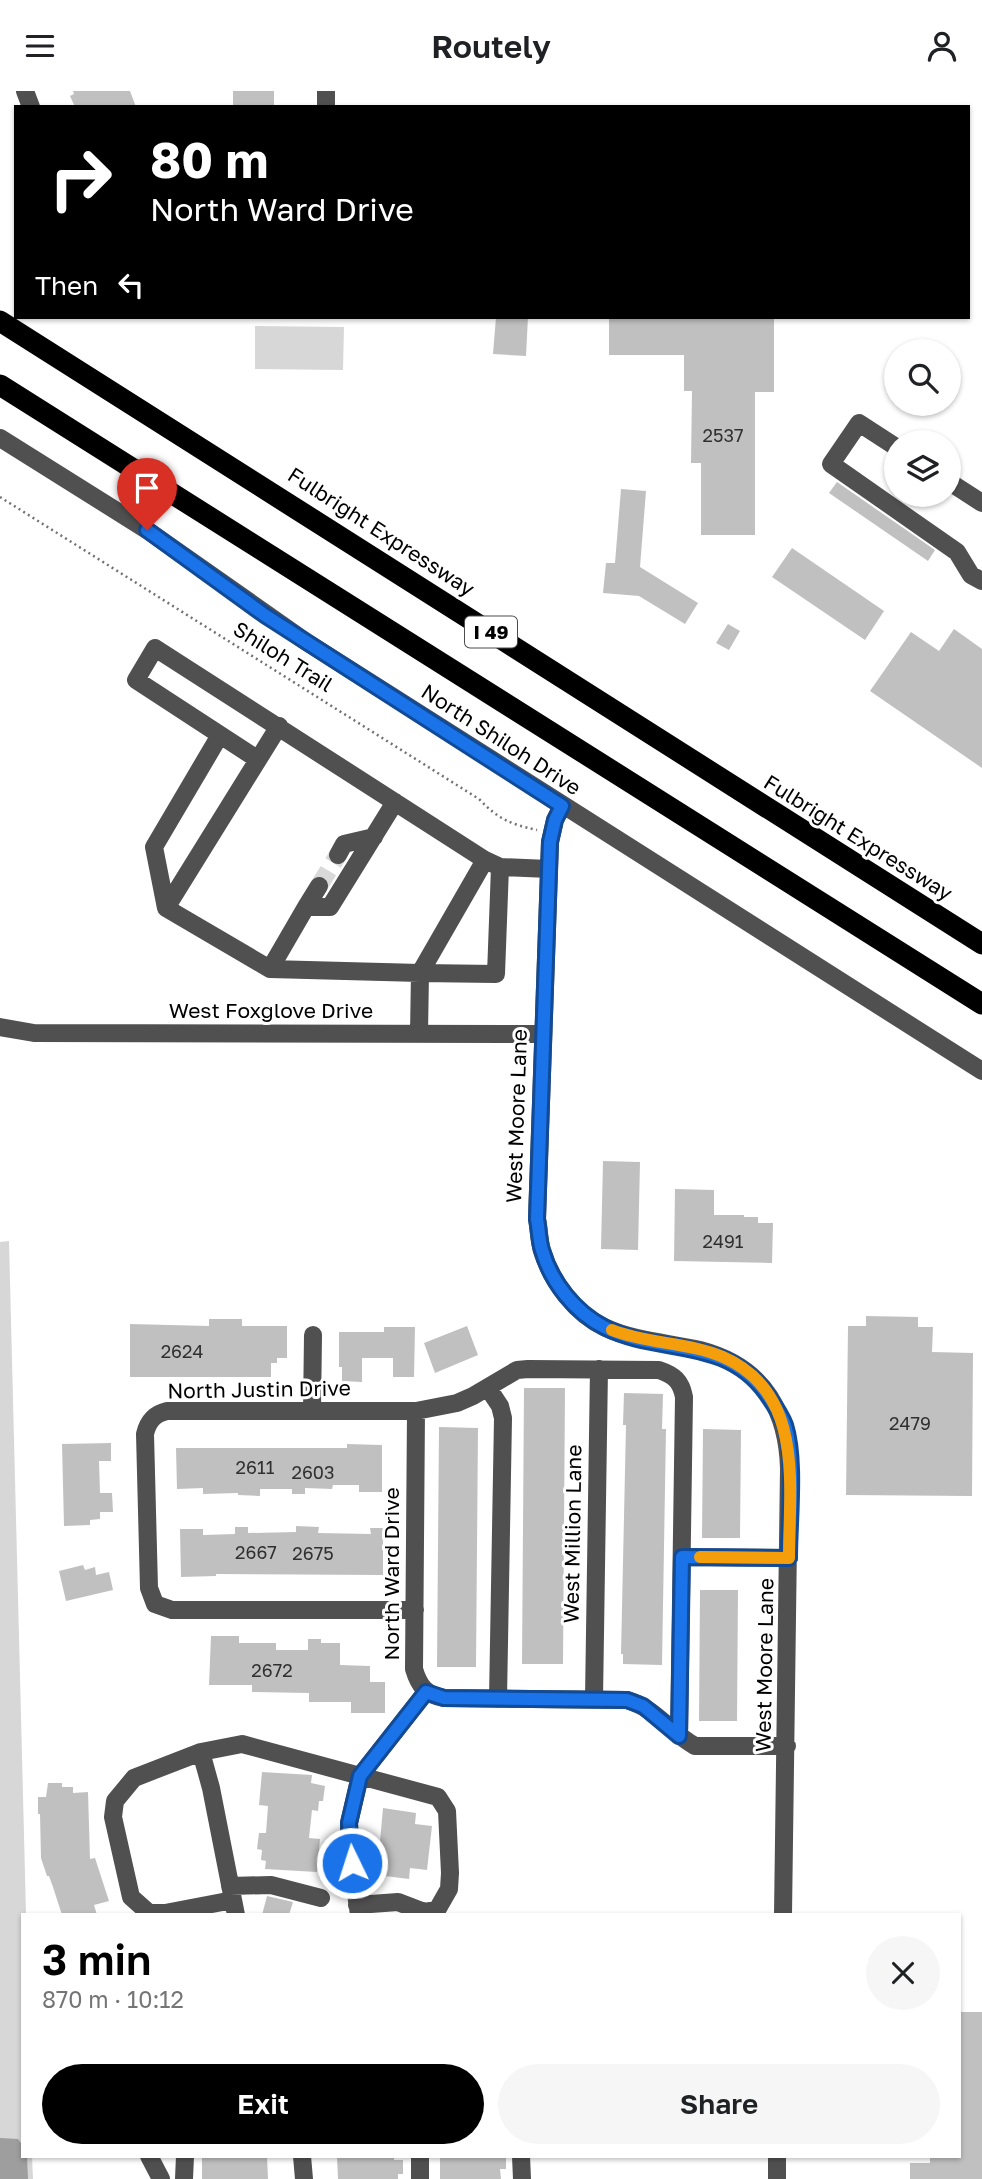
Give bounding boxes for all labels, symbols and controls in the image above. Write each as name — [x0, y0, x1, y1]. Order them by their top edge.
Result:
icon: menu — [21, 27, 59, 65]
text: Routely — [431, 27, 551, 65]
icon: person — [923, 27, 961, 65]
text: 80 m — [150, 130, 268, 189]
icon: right — [35, 133, 126, 224]
text: North Ward Drive — [150, 190, 414, 228]
icon: left — [112, 266, 150, 304]
text: Then — [35, 270, 98, 301]
map controls — [884, 339, 961, 507]
button: search — [884, 339, 961, 416]
house number: 2537 — [703, 424, 743, 446]
button: layers — [884, 430, 961, 507]
pin — [117, 458, 177, 530]
street label: Fulbright Expressway — [283, 461, 480, 601]
icon: arrive — [128, 469, 166, 507]
street label: Shiloh Trail — [229, 615, 338, 697]
road number: I 49 — [465, 617, 517, 647]
street label: North Shiloh Drive — [417, 678, 586, 800]
street label: Fulbright Expressway — [759, 769, 958, 906]
street label: West Foxglove Drive — [169, 997, 373, 1023]
street label: West Moore Lane — [500, 1029, 532, 1203]
house number: 2491 — [702, 1230, 744, 1252]
house number: 2624 — [161, 1340, 203, 1362]
street label: North Justin Drive — [167, 1374, 351, 1404]
house number: 2479 — [889, 1412, 931, 1434]
street label: West Million Lane — [557, 1444, 587, 1624]
house number: 2611 — [236, 1456, 275, 1478]
house number: 2603 — [291, 1461, 335, 1483]
street label: North Ward Drive — [378, 1487, 404, 1661]
house number: 2667 — [235, 1541, 277, 1563]
house number: 2675 — [292, 1542, 334, 1564]
street label: West Moore Lane — [749, 1578, 779, 1752]
house number: 2672 — [251, 1659, 293, 1681]
position arrow — [315, 1826, 389, 1900]
text: 3 min — [42, 1934, 151, 1984]
button: close — [866, 1936, 940, 2010]
text: 870 m · 10:12 — [42, 1985, 184, 2013]
button: Exit — [42, 2064, 484, 2144]
button: Share — [498, 2064, 940, 2144]

